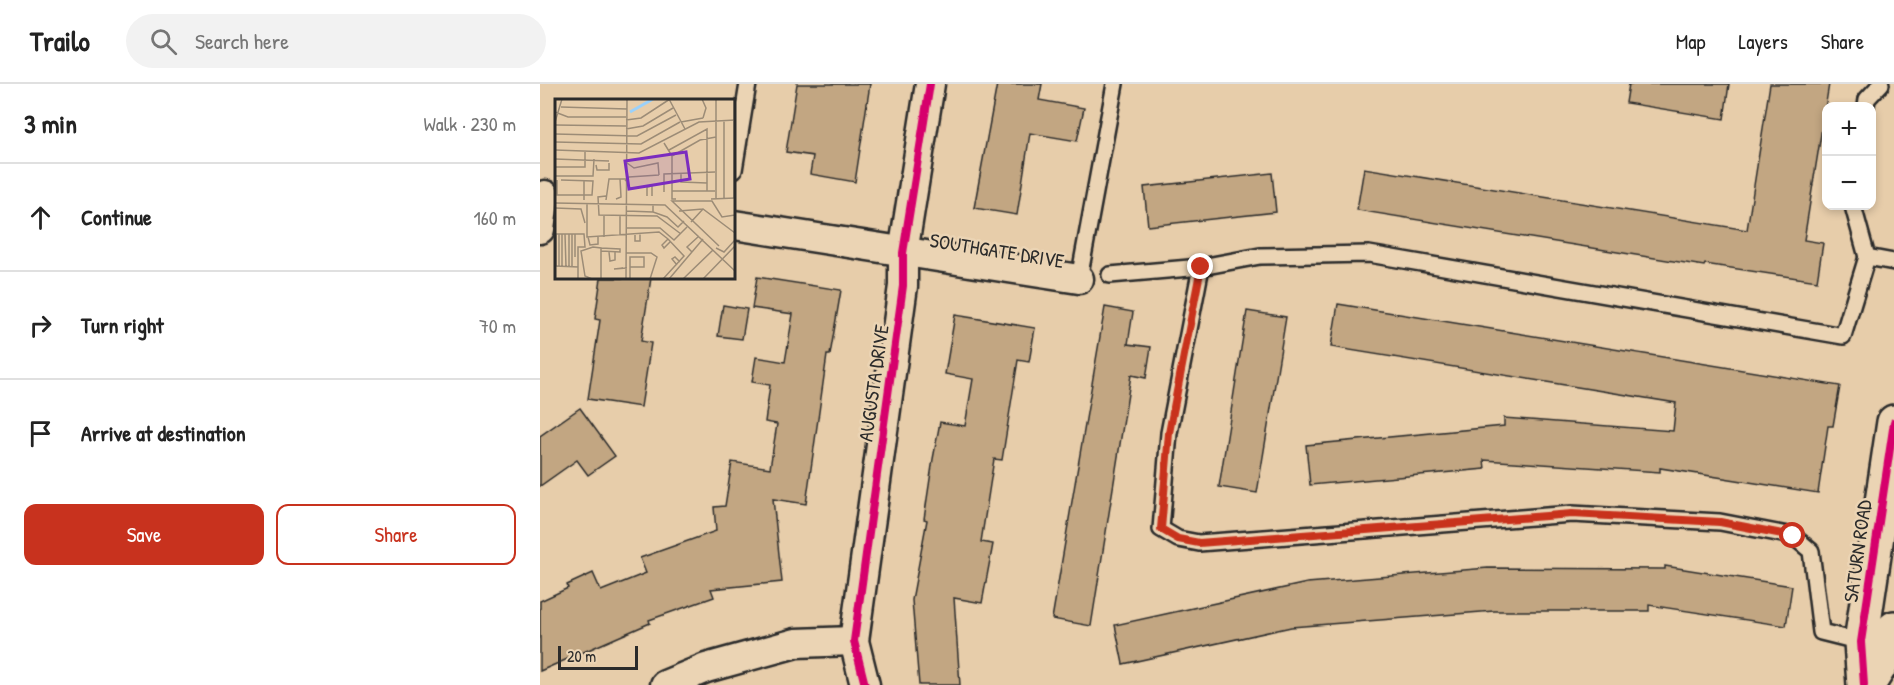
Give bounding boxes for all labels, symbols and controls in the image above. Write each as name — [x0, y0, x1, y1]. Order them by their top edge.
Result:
search box — [126, 14, 546, 68]
text: Trailo — [30, 22, 90, 60]
icon: search — [147, 25, 180, 58]
text: Search here — [195, 26, 289, 56]
text: Map — [1676, 27, 1705, 56]
text: Layers — [1738, 27, 1788, 56]
text: Share — [1821, 27, 1864, 56]
inset map — [555, 99, 735, 279]
map controls — [1822, 102, 1876, 210]
button: + — [1822, 102, 1876, 156]
text: 3 min — [24, 106, 77, 141]
text: Walk · 230 m — [424, 110, 516, 137]
button: − — [1822, 156, 1876, 210]
icon: ahead — [24, 201, 57, 234]
text: Continue — [81, 202, 152, 232]
text: 160 m — [474, 204, 516, 231]
street label: SOUTHGATE DRIVE — [928, 226, 1066, 274]
route end — [1187, 253, 1213, 279]
icon: right — [24, 309, 57, 342]
text: Turn right — [81, 310, 164, 340]
text: 70 m — [479, 312, 516, 339]
street label: AUGUSTA DRIVE — [851, 323, 895, 443]
icon: arrive — [24, 417, 57, 450]
text: Arrive at destination — [81, 418, 246, 448]
street label: SATURN ROAD — [1836, 498, 1878, 604]
button: Save — [24, 504, 264, 565]
button: Share — [276, 504, 516, 565]
route start — [1779, 522, 1805, 548]
scale bar — [558, 643, 638, 670]
text: 20 m — [567, 645, 596, 667]

